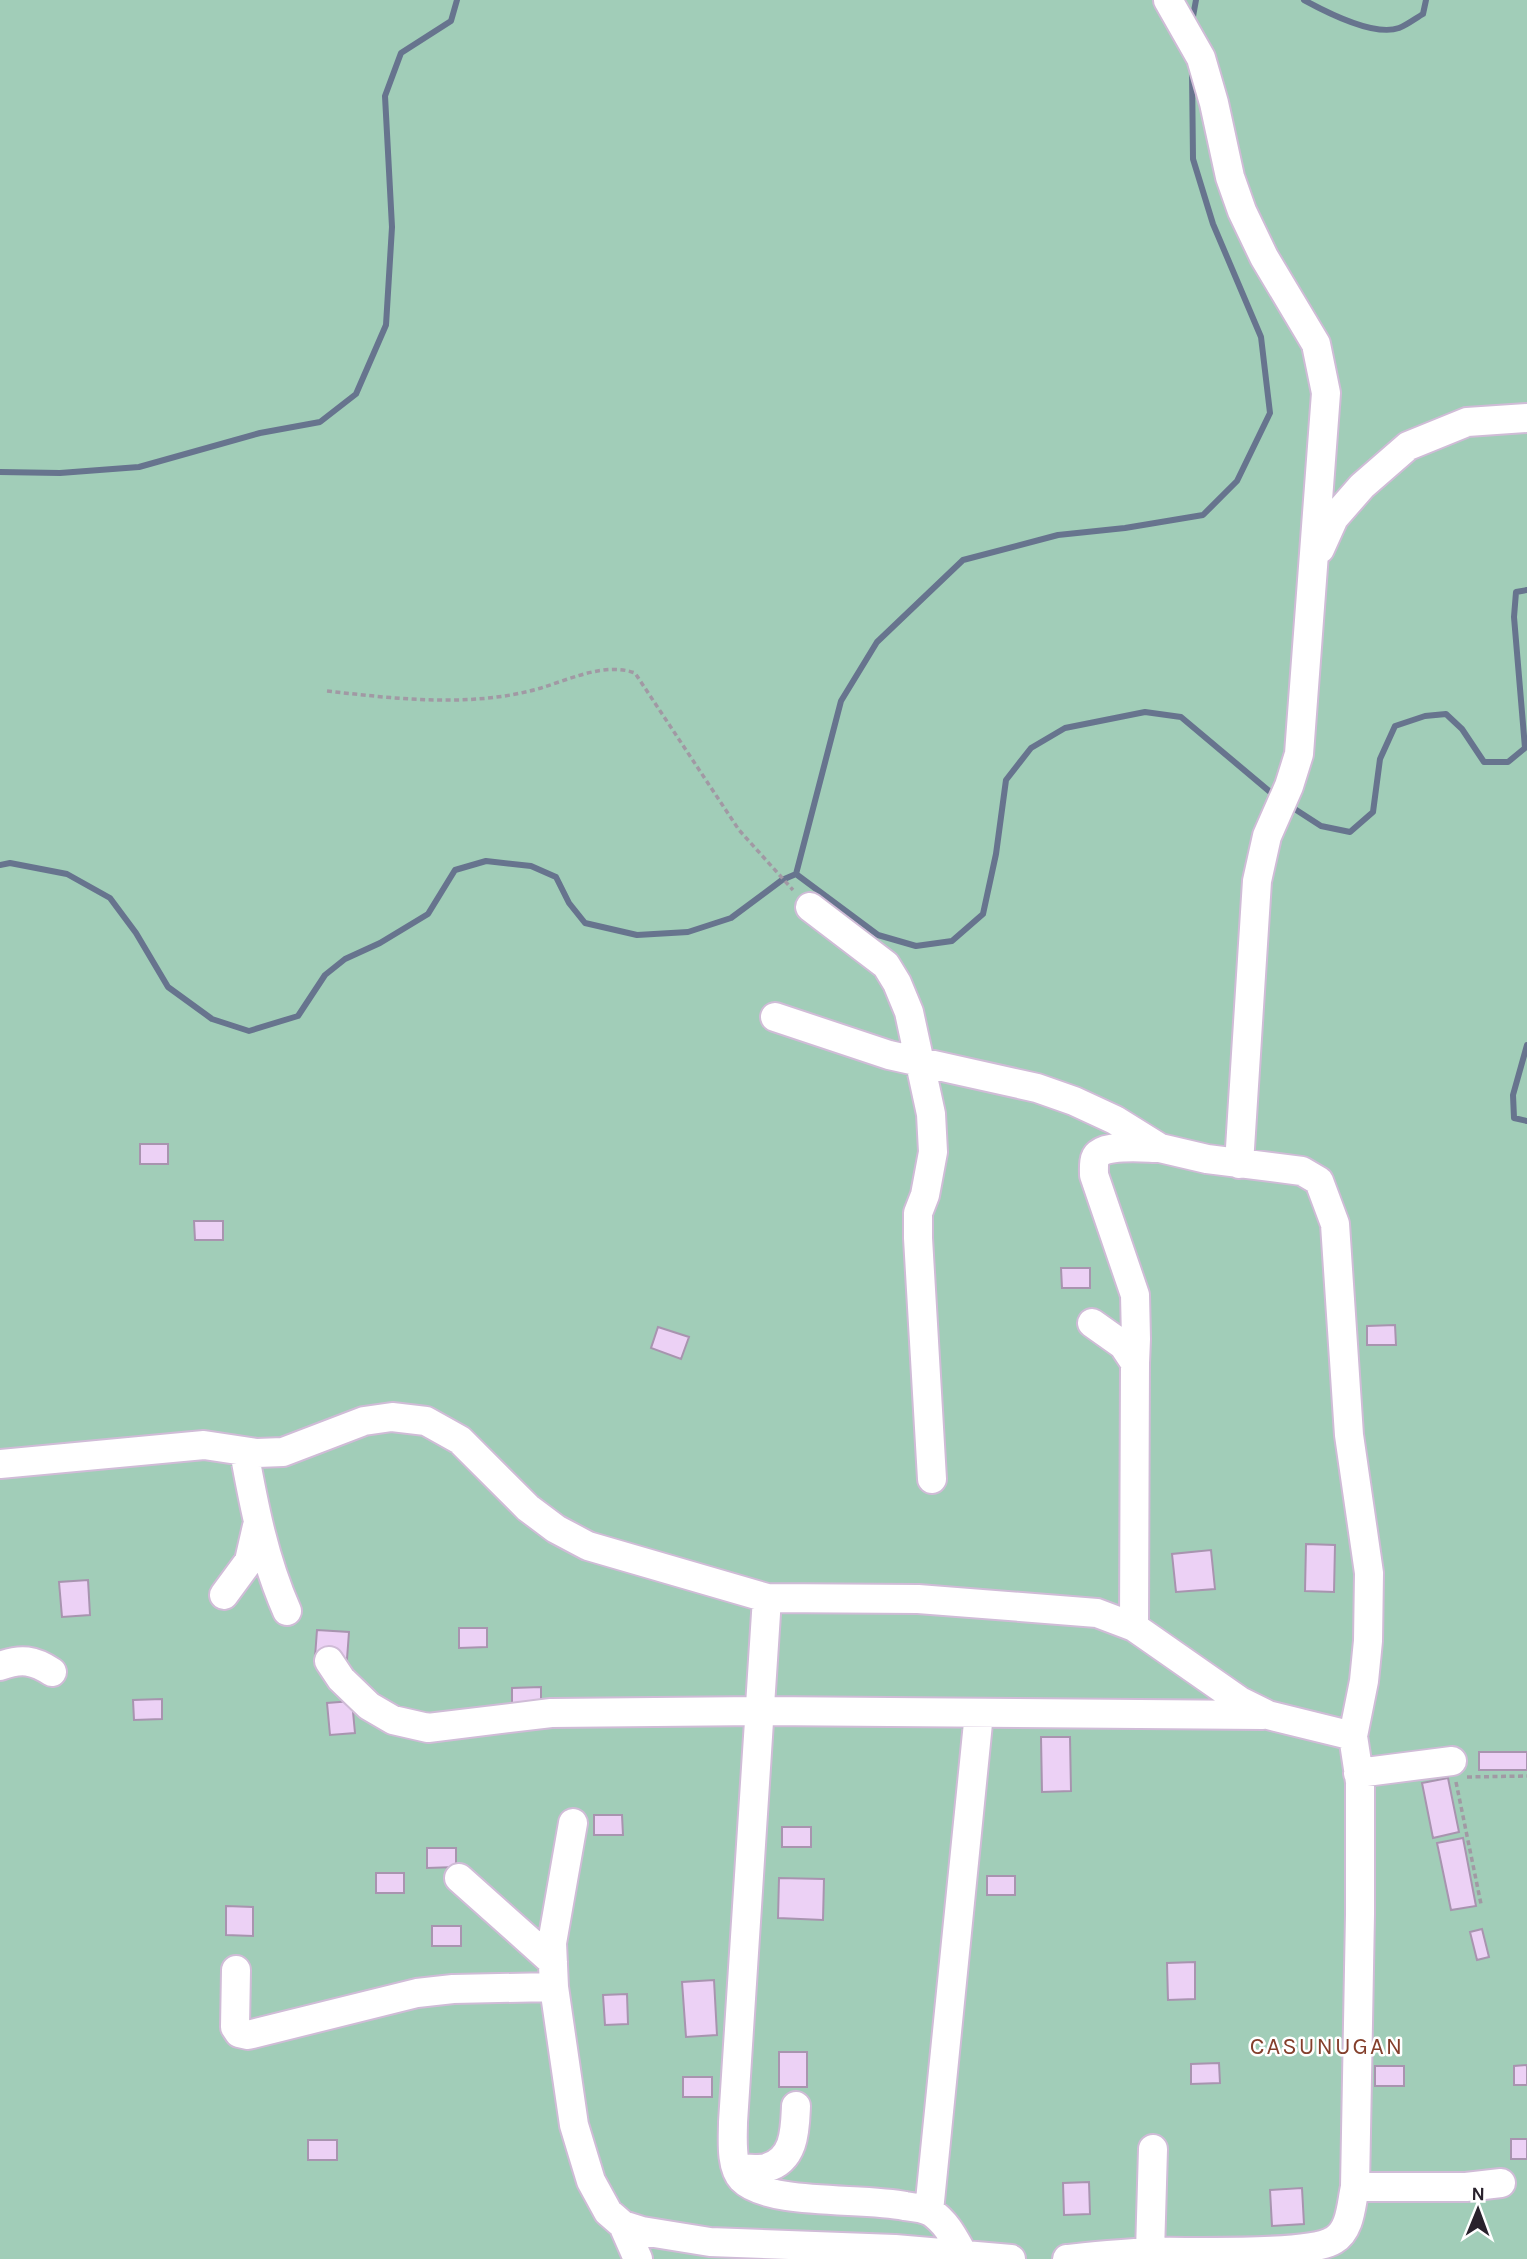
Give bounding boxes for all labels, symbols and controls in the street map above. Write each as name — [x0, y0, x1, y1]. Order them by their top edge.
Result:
district label: CASUNUGAN — [1250, 2032, 1404, 2060]
north arrow — [1443, 2175, 1513, 2245]
text: N — [1471, 2183, 1485, 2205]

